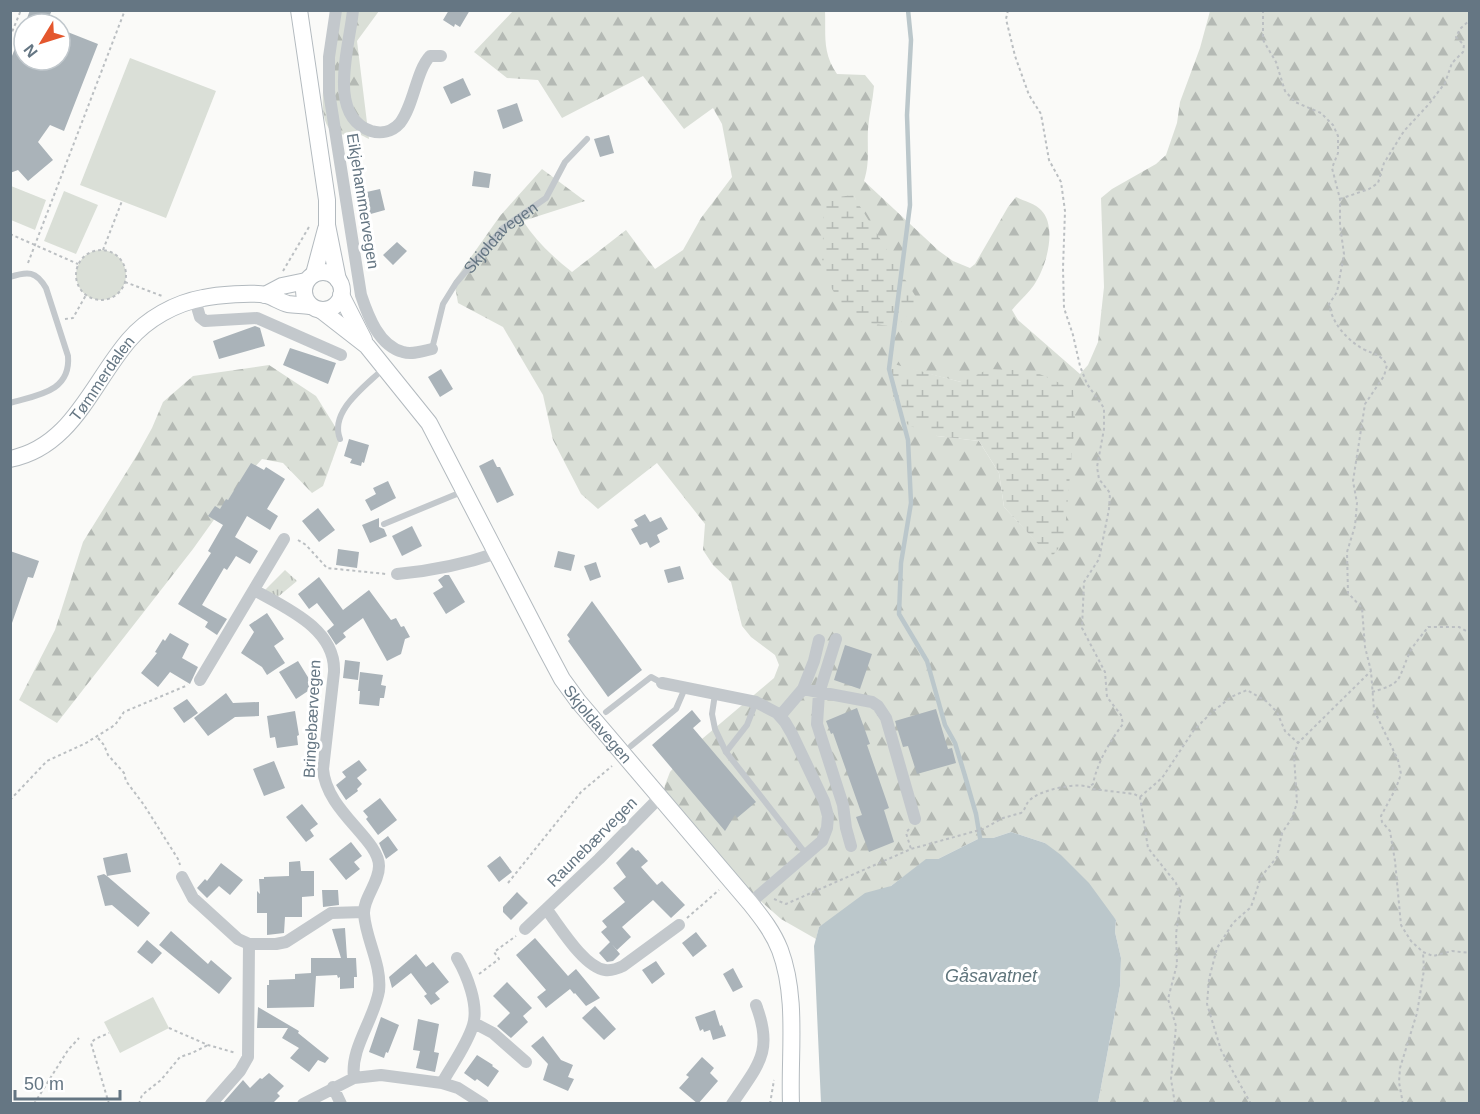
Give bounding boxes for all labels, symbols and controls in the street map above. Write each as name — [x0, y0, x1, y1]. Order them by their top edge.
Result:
north arrow — [12, 12, 72, 72]
text: N — [20, 41, 41, 61]
street label: Eikjehammervegen — [344, 132, 382, 270]
street label: Skjoldavegen — [460, 198, 540, 276]
street label: Tømmerdalen — [66, 332, 137, 424]
street label: Bringebærvegen — [300, 659, 324, 779]
street label: Skjoldavegen — [561, 682, 635, 766]
street label: Raunebærvegen — [544, 794, 640, 890]
water label: Gåsavatnet — [945, 966, 1038, 986]
scale bar — [15, 1063, 120, 1101]
text: 50 m — [24, 1074, 64, 1094]

